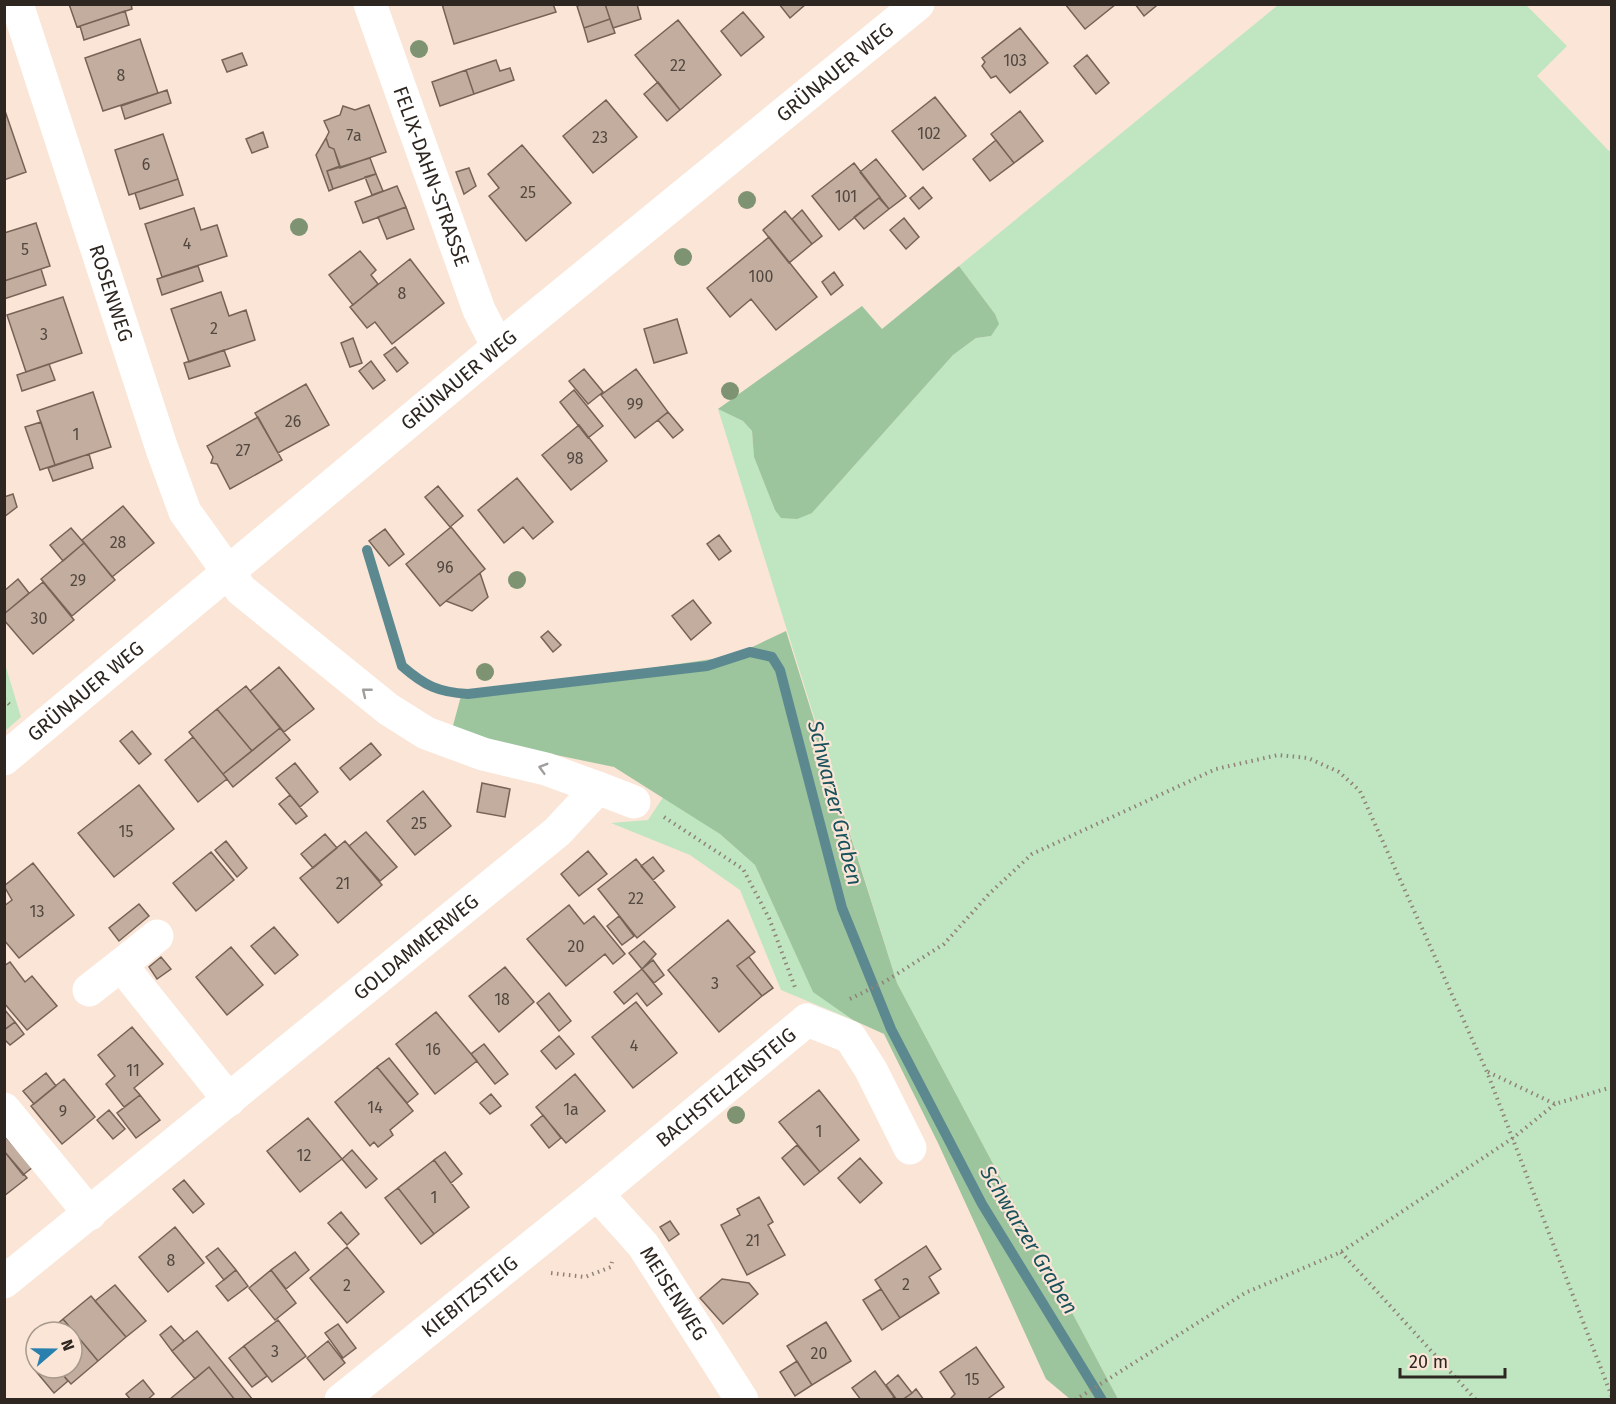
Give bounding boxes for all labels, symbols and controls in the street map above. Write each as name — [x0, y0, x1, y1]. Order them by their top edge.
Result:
street label: GRÜNAUER WEG — [771, 17, 898, 127]
house number: 103 — [1003, 51, 1027, 70]
house number: 22 — [670, 56, 686, 75]
house number: 8 — [117, 66, 126, 85]
street label: FELIX-DAHN-STRASSE — [388, 83, 475, 270]
house number: 102 — [917, 124, 941, 143]
house number: 7a — [346, 126, 362, 145]
house number: 23 — [592, 128, 608, 147]
house number: 6 — [142, 155, 150, 174]
house number: 25 — [520, 183, 536, 202]
house number: 101 — [835, 187, 857, 206]
house number: 4 — [183, 234, 192, 253]
house number: 5 — [21, 240, 29, 259]
street label: ROSENWEG — [84, 241, 138, 345]
house number: 100 — [749, 267, 773, 286]
house number: 8 — [398, 284, 407, 303]
house number: 2 — [210, 319, 218, 338]
house number: 3 — [40, 325, 48, 344]
street label: GRÜNAUER WEG — [396, 325, 522, 435]
house number: 99 — [627, 395, 643, 414]
house number: 26 — [285, 412, 301, 431]
house number: 1 — [73, 425, 79, 444]
house number: 27 — [236, 441, 250, 460]
house number: 98 — [566, 449, 584, 468]
house number: 28 — [110, 533, 127, 552]
house number: 96 — [437, 558, 453, 577]
house number: 29 — [70, 571, 86, 590]
house number: 30 — [31, 609, 48, 628]
street label: GRÜNAUER WEG — [23, 636, 148, 746]
one-way arrow — [362, 688, 373, 699]
water label: Schwarzer Graben — [802, 717, 868, 888]
one-way arrow — [538, 763, 548, 776]
house number: 25 — [411, 814, 427, 833]
house number: 15 — [119, 822, 133, 841]
house number: 21 — [336, 874, 350, 893]
street label: GOLDAMMERWEG — [349, 889, 483, 1005]
house number: 22 — [628, 889, 644, 908]
house number: 13 — [30, 902, 44, 921]
house number: 20 — [568, 937, 584, 956]
house number: 3 — [711, 974, 719, 993]
house number: 18 — [494, 990, 510, 1009]
street label: BACHSTELZENSTEIG — [651, 1022, 801, 1152]
house number: 4 — [630, 1036, 639, 1055]
house number: 16 — [425, 1040, 441, 1059]
house number: 11 — [126, 1061, 140, 1080]
house number: 14 — [367, 1098, 383, 1117]
house number: 1a — [563, 1100, 579, 1119]
house number: 9 — [59, 1102, 67, 1121]
house number: 1 — [816, 1122, 822, 1141]
house number: 12 — [297, 1146, 311, 1165]
water label: Schwarzer Graben — [974, 1160, 1084, 1319]
house number: 1 — [431, 1188, 437, 1207]
house number: 21 — [746, 1231, 760, 1250]
street label: MEISENWEG — [635, 1242, 713, 1345]
house number: 8 — [167, 1251, 176, 1270]
street label: KIEBITZSTEIG — [417, 1251, 522, 1342]
house number: 2 — [902, 1275, 910, 1294]
house number: 2 — [343, 1276, 351, 1295]
north arrow — [24, 1320, 84, 1380]
text: N — [57, 1337, 78, 1353]
scale bar — [1400, 1341, 1505, 1379]
house number: 3 — [271, 1342, 279, 1361]
house number: 20 — [811, 1344, 827, 1363]
text: 20 m — [1409, 1351, 1448, 1373]
house number: 15 — [965, 1370, 979, 1389]

